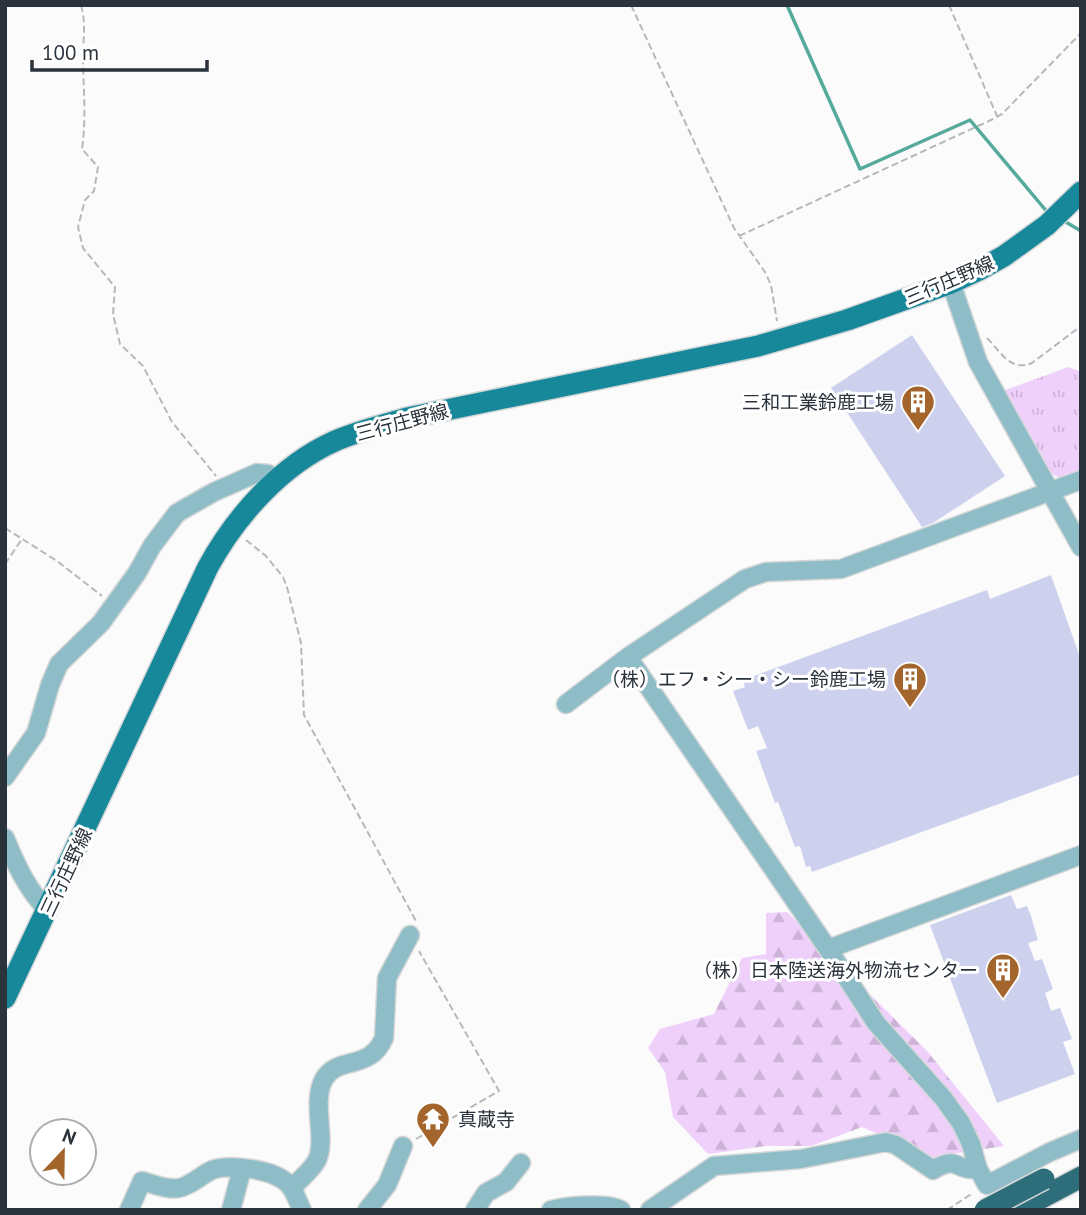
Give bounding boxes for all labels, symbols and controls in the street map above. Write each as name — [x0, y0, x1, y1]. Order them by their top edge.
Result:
scale bar — [32, 28, 206, 72]
text: 100 m — [42, 39, 99, 66]
street label: 三行庄野線 — [901, 250, 997, 310]
building icon: 三和工業鈴鹿工場 — [899, 383, 937, 432]
place label: 三和工業鈴鹿工場 — [742, 390, 894, 414]
street label: 三行庄野線 — [353, 398, 451, 446]
building icon: （株）エフ・シー・シー鈴鹿工場 — [891, 660, 929, 709]
place label: （株）エフ・シー・シー鈴鹿工場 — [601, 667, 886, 691]
street label: 三行庄野線 — [35, 824, 97, 920]
building icon: （株）日本陸送海外物流センター — [984, 951, 1022, 1000]
place label: （株）日本陸送海外物流センター — [693, 958, 978, 982]
temple icon: 真蔵寺 — [414, 1100, 452, 1149]
place label: 真蔵寺 — [458, 1107, 515, 1131]
north arrow — [28, 1117, 98, 1187]
text: N — [59, 1123, 80, 1150]

